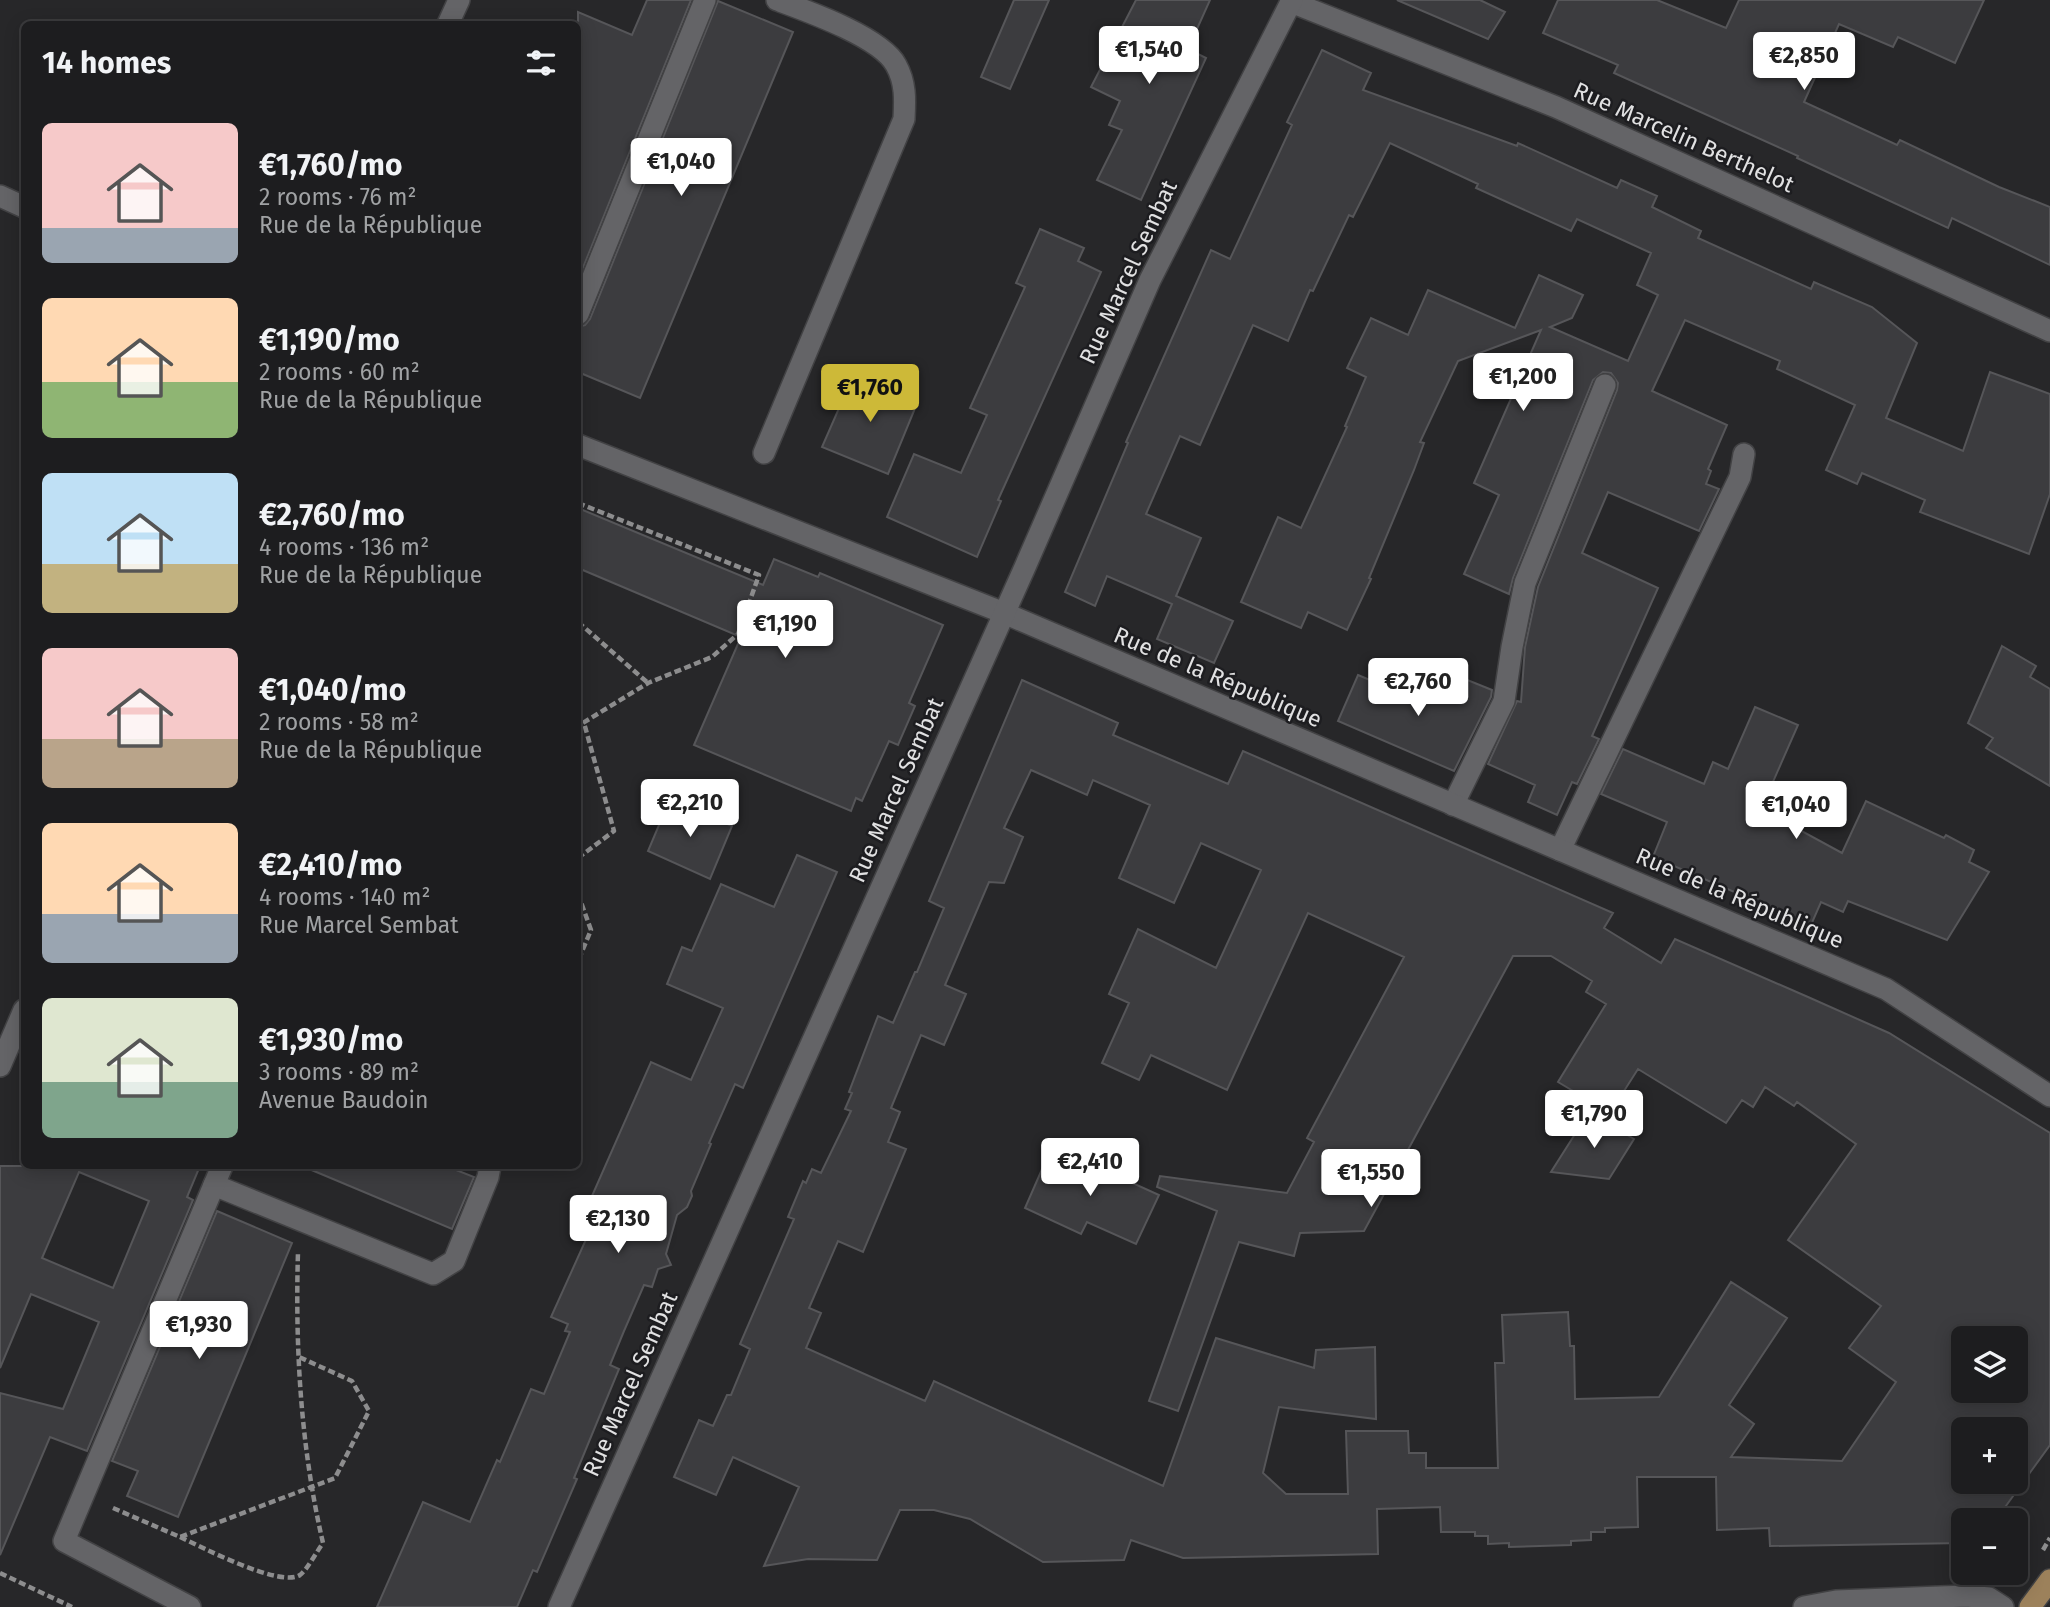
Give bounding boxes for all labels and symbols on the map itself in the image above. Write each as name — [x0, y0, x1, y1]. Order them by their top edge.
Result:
pin: €1,540 — [1092, 27, 1206, 86]
pin: €2,850 — [1747, 32, 1861, 92]
street label: Rue Marcelin Berthelot — [1569, 76, 1799, 199]
pin: €1,040 — [624, 138, 738, 198]
street label: Rue Marcel Sembat — [1073, 175, 1183, 368]
pin: €1,200 — [1466, 354, 1580, 413]
pin: €1,760 — [813, 364, 927, 424]
pin: €1,190 — [728, 600, 842, 660]
street label: Rue de la République — [1110, 620, 1326, 734]
pin: €2,760 — [1361, 658, 1475, 718]
street label: Rue Marcel Sembat — [843, 693, 950, 887]
pin: €2,210 — [633, 780, 747, 839]
pin: €1,040 — [1739, 782, 1853, 841]
street label: Rue de la République — [1632, 841, 1848, 955]
pin: €1,790 — [1537, 1090, 1651, 1150]
pin: €2,410 — [1033, 1138, 1147, 1198]
pin: €1,550 — [1314, 1150, 1428, 1209]
pin: €2,130 — [561, 1196, 675, 1255]
street label: Rue Marcel Sembat — [577, 1287, 684, 1481]
pin: €1,930 — [142, 1302, 256, 1361]

